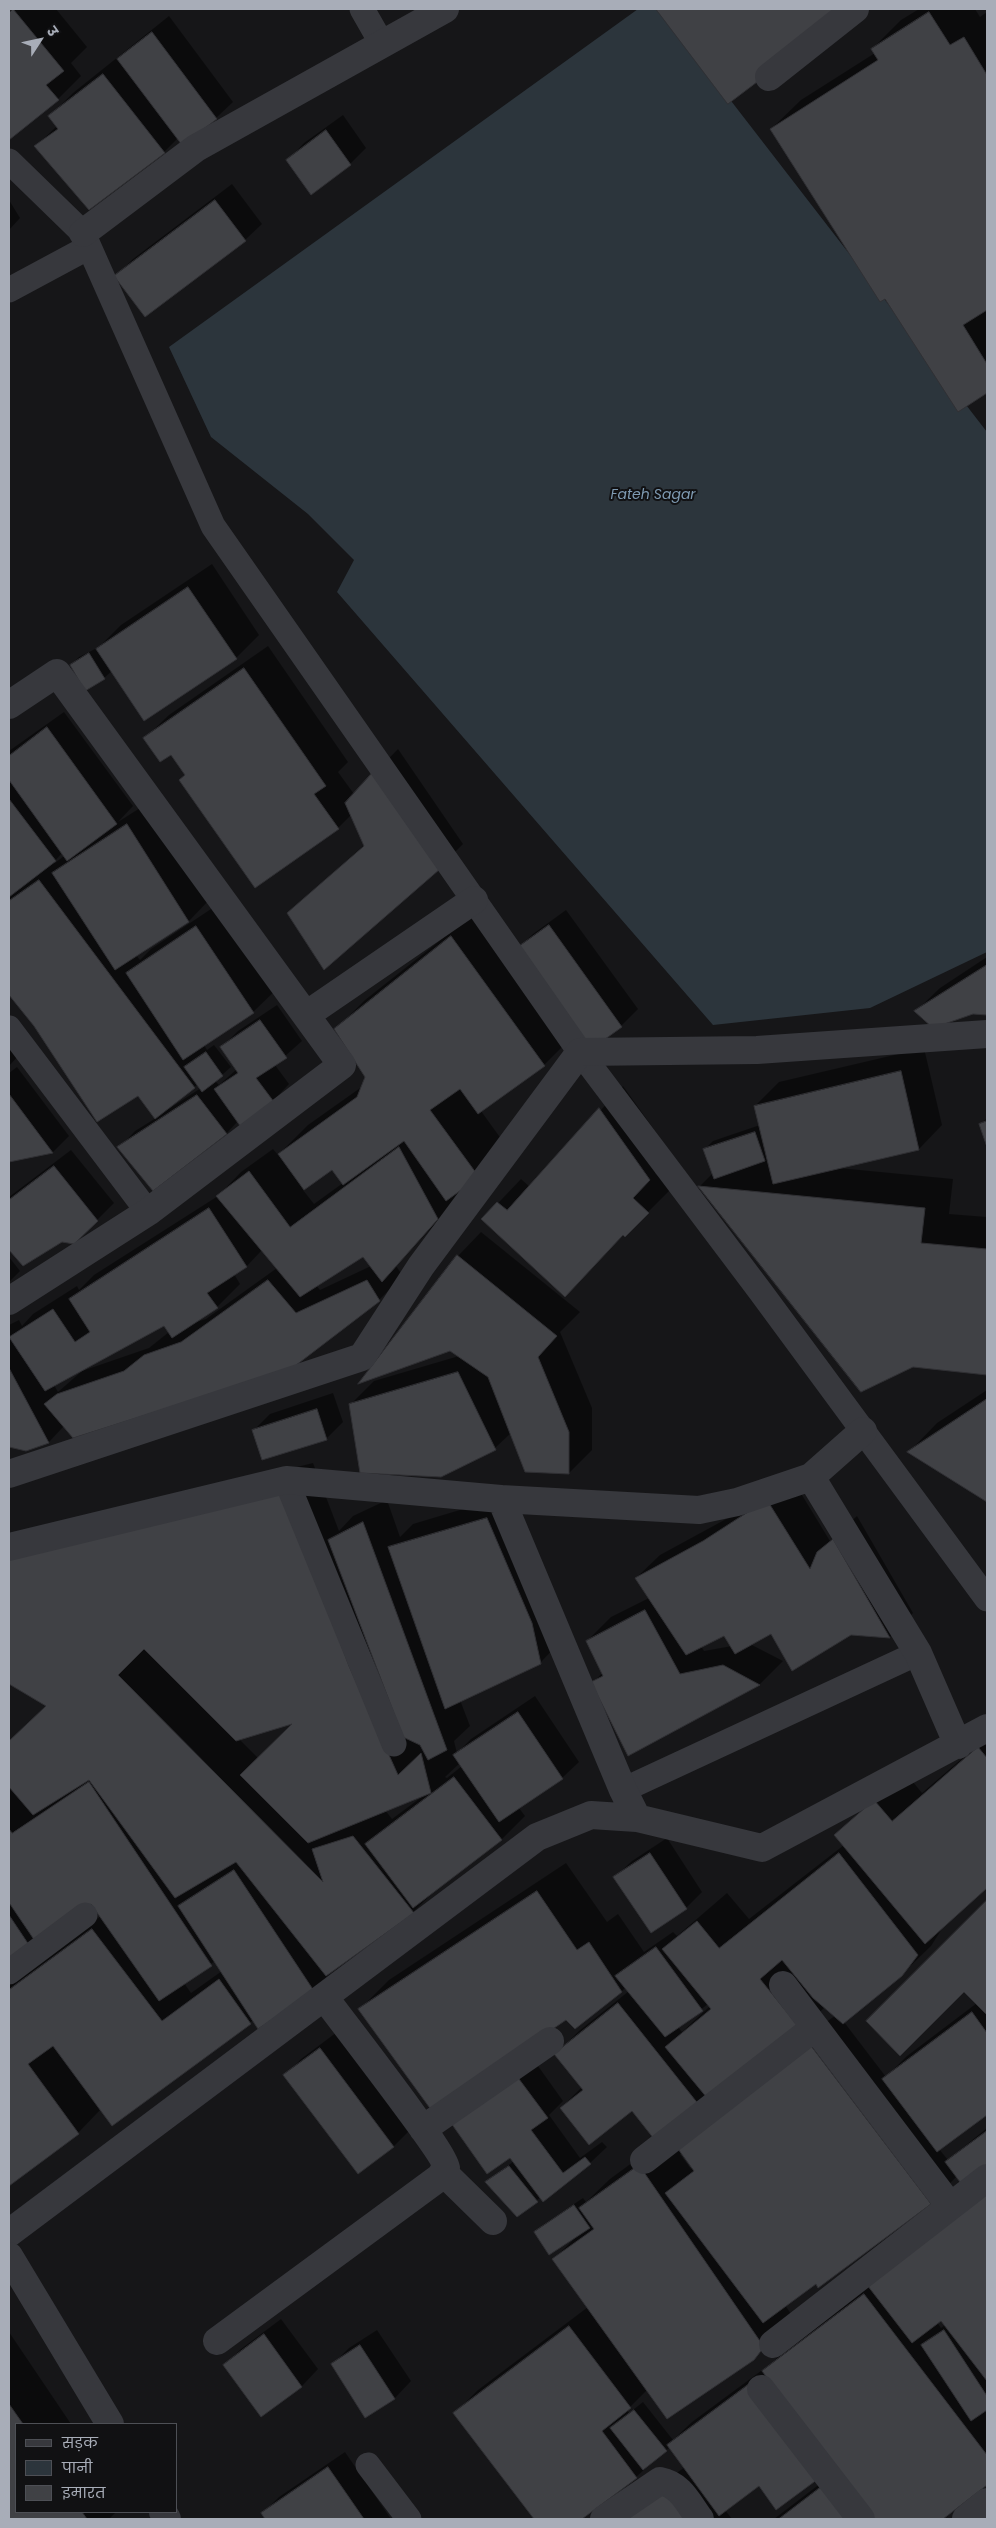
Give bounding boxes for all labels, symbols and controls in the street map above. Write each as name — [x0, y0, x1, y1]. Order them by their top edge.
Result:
north arrow — [15, 15, 65, 65]
text: उ — [42, 22, 63, 40]
water label: Fateh Sagar — [610, 487, 696, 503]
legend — [15, 2423, 178, 2513]
text: सड़क — [62, 2432, 98, 2453]
text: पानी — [62, 2457, 92, 2478]
text: इमारत — [62, 2482, 105, 2503]

